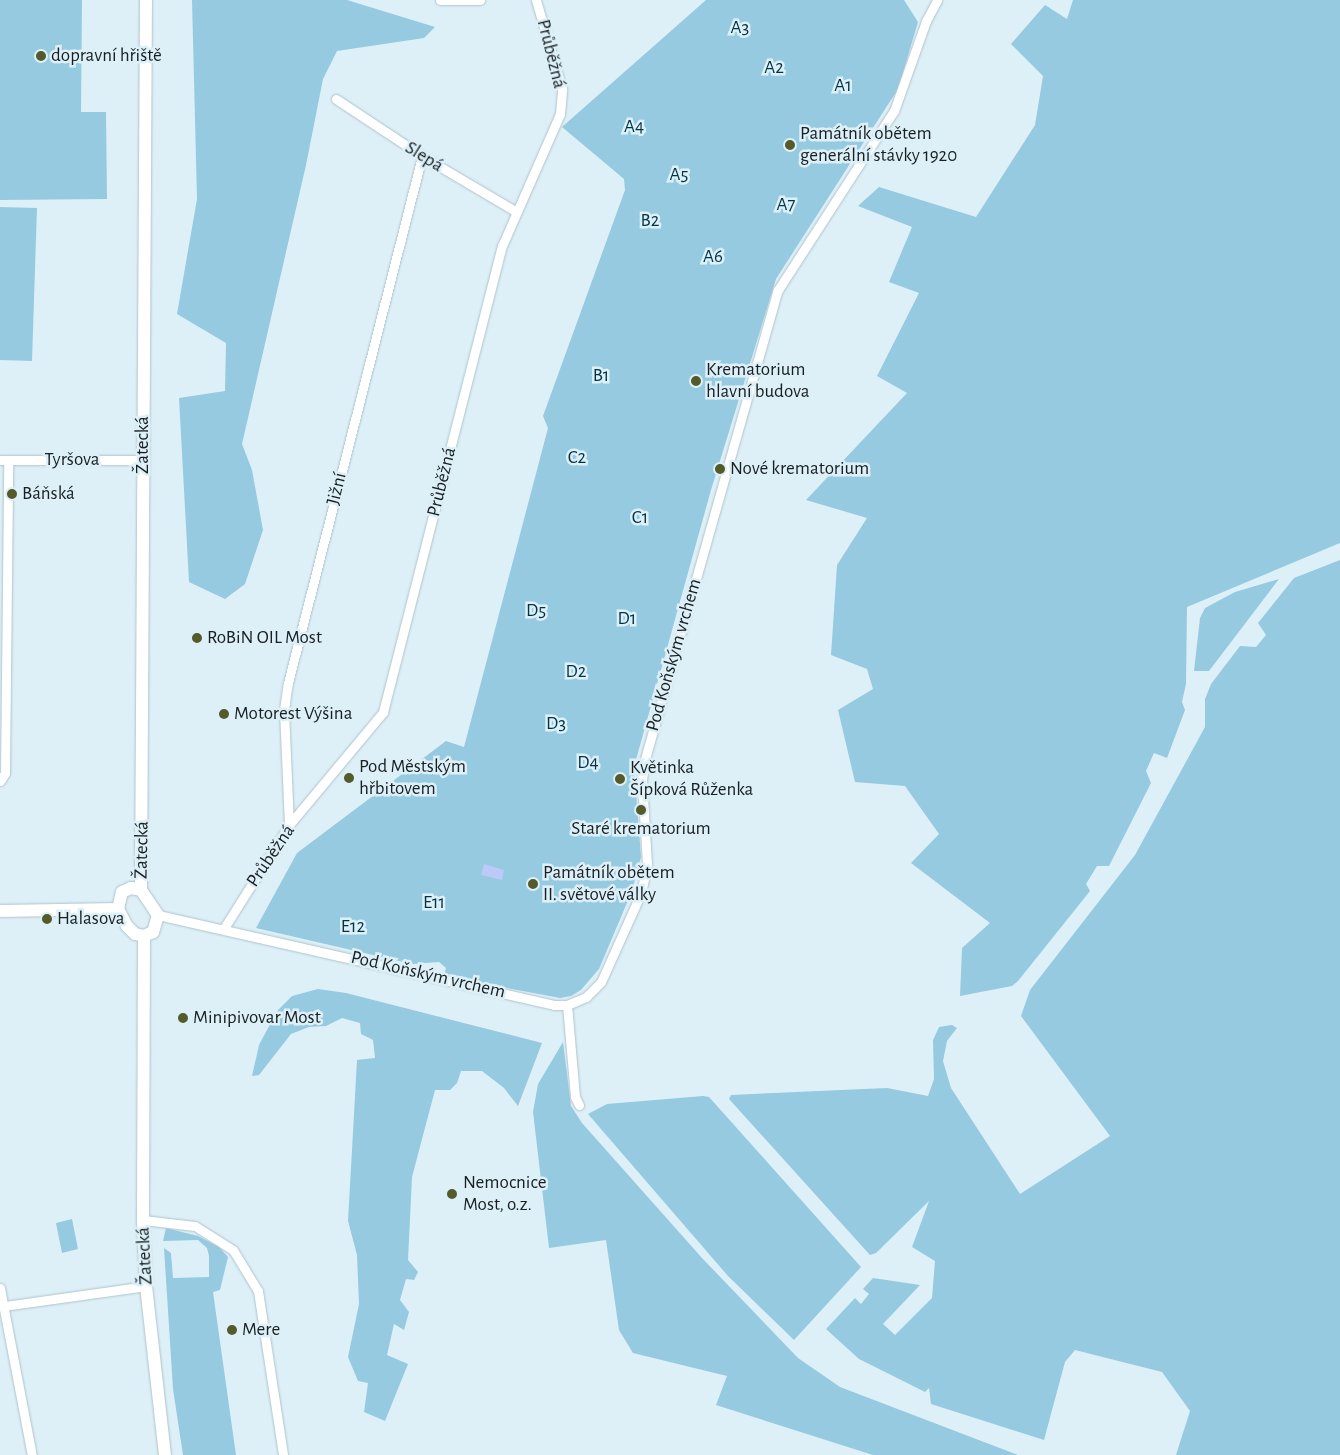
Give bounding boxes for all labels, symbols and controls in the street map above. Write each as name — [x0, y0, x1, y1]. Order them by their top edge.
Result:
street label: Průběžná — [531, 17, 571, 91]
park label: A3 — [731, 17, 749, 39]
place label: dopravní hřiště — [51, 45, 162, 67]
marker: dopravní hřiště — [35, 50, 47, 62]
park label: A2 — [764, 57, 784, 79]
park label: A1 — [834, 75, 852, 97]
park label: A4 — [624, 116, 644, 138]
place label: Památník obětem generální stávky 1920 — [800, 123, 957, 167]
street label: Slepá — [401, 137, 447, 177]
marker: Památník obětem generální stávky 1920 — [784, 139, 796, 151]
park label: A5 — [670, 164, 688, 186]
park label: A7 — [777, 194, 795, 216]
park label: B2 — [641, 210, 659, 232]
park label: A6 — [703, 246, 723, 268]
place label: Krematorium hlavní budova — [706, 359, 810, 403]
park label: B1 — [593, 365, 609, 387]
marker: Krematorium hlavní budova — [690, 375, 702, 387]
street label: Žatecká — [132, 416, 154, 474]
street label: Průběžná — [422, 445, 462, 519]
park label: C2 — [568, 447, 586, 469]
street label: Tyršova — [45, 449, 99, 471]
place label: Nové krematorium — [730, 458, 869, 480]
marker: Nové krematorium — [714, 463, 726, 475]
street label: Jižní — [322, 470, 352, 508]
place label: Báňská — [22, 483, 75, 505]
marker: Báňská — [6, 488, 18, 500]
park label: C1 — [632, 507, 648, 529]
street label: Pod Koňským vrchem — [641, 576, 707, 734]
park label: D5 — [526, 600, 546, 622]
park label: D1 — [618, 608, 636, 630]
place label: RoBiN OIL Most — [207, 627, 322, 649]
marker: RoBiN OIL Most — [191, 632, 203, 644]
park label: D2 — [566, 661, 586, 683]
place label: Motorest Výšina — [234, 703, 352, 725]
marker: Motorest Výšina — [218, 708, 230, 720]
park label: D3 — [546, 713, 566, 735]
park label: D4 — [577, 752, 599, 774]
place label: Pod Městským hřbitovem — [359, 756, 466, 800]
place label: Květinka Šípková Růženka — [630, 757, 753, 801]
marker: Pod Městským hřbitovem — [343, 772, 355, 784]
marker: Květinka Šípková Růženka — [614, 773, 626, 785]
marker: Staré krematorium — [635, 804, 647, 816]
place label: Staré krematorium — [571, 818, 711, 840]
street label: Průběžná — [242, 820, 300, 892]
street label: Žatecká — [130, 821, 154, 879]
place label: Památník obětem II. světové války — [543, 862, 675, 906]
marker: Památník obětem II. světové války — [527, 878, 539, 890]
park label: E11 — [423, 892, 445, 914]
place label: Halasova — [57, 908, 124, 930]
marker: Halasova — [41, 913, 53, 925]
park label: E12 — [341, 916, 365, 938]
street label: Pod Koňským vrchem — [349, 946, 507, 1004]
place label: Minipivovar Most — [193, 1007, 321, 1029]
marker: Minipivovar Most — [177, 1012, 189, 1024]
place label: Nemocnice Most, o.z. — [463, 1172, 547, 1216]
marker: Nemocnice Most, o.z. — [445, 1187, 459, 1201]
street label: Žatecká — [132, 1227, 158, 1285]
place label: Mere — [242, 1319, 280, 1341]
marker: Mere — [226, 1324, 238, 1336]

